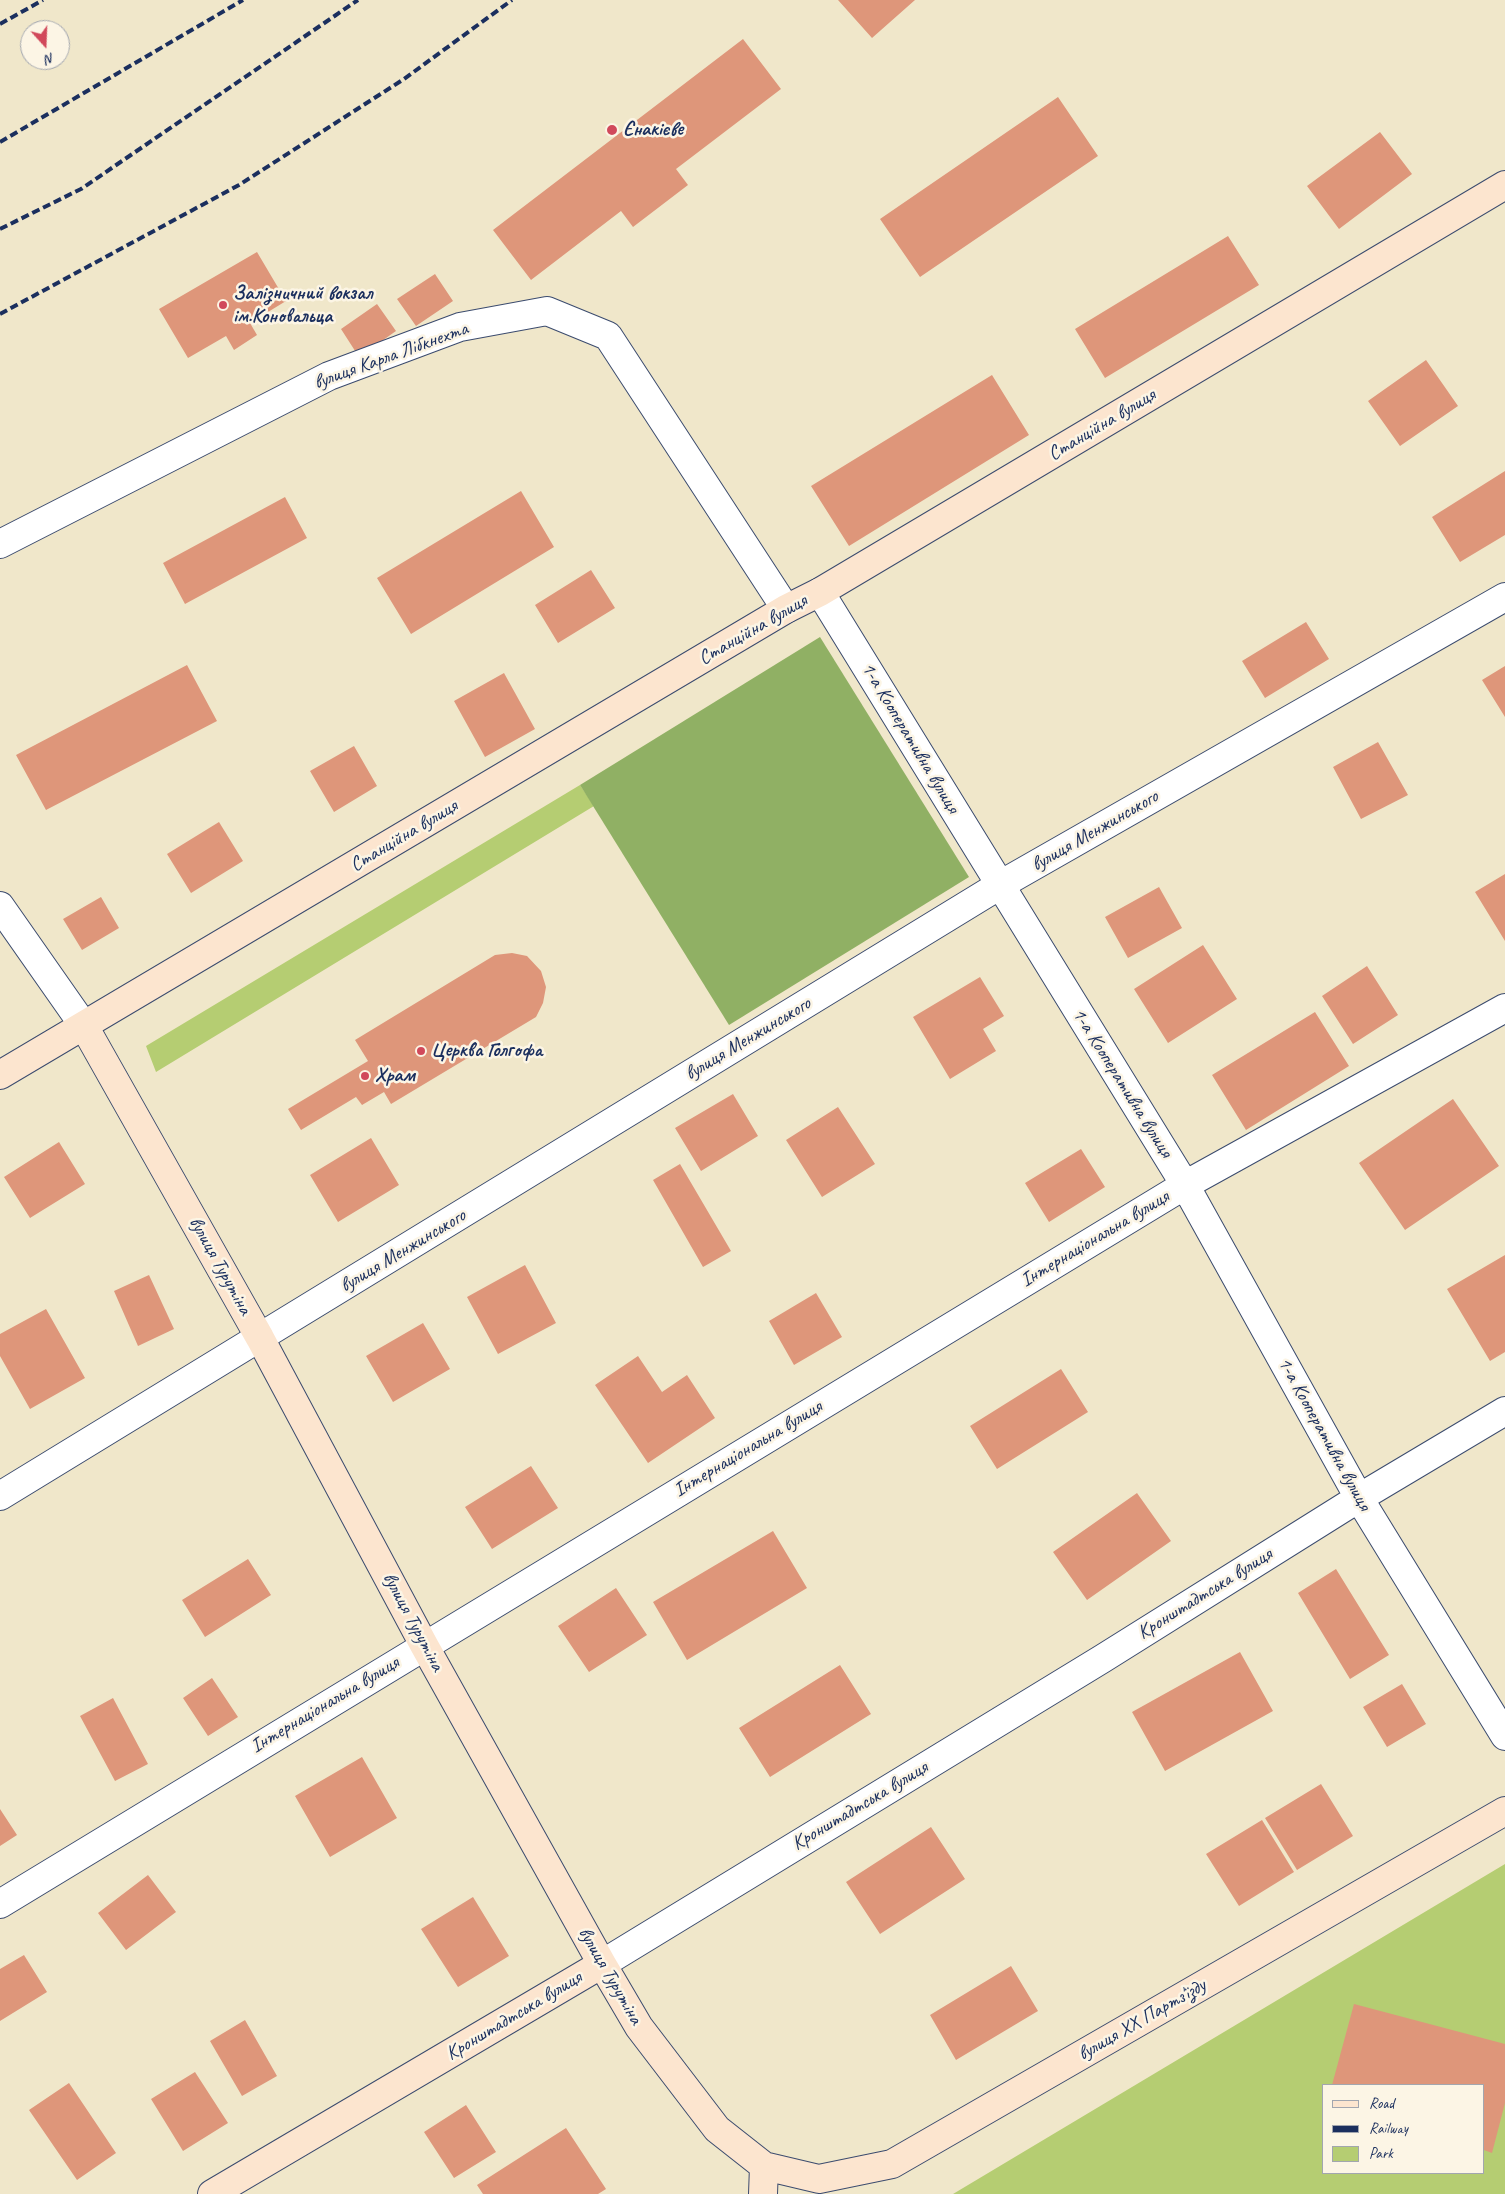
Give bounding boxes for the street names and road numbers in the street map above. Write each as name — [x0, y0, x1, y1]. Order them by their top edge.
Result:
street label: вулиця Карла Лібкнехта — [311, 317, 471, 395]
street label: Станційна вулиця — [1044, 383, 1160, 467]
street label: Станційна вулиця — [694, 589, 812, 671]
street label: 1-а Кооперативна вулиця — [855, 658, 965, 818]
street label: вулиця Менжинського — [1027, 785, 1163, 877]
street label: Станційна вулиця — [346, 794, 462, 878]
street label: вулиця Менжинського — [681, 992, 815, 1086]
street label: 1-а Кооперативна вулиця — [1066, 1004, 1178, 1162]
street label: Інтернаціональна вулиця — [1016, 1185, 1174, 1293]
street label: вулиця Менжинського — [336, 1204, 470, 1298]
street label: вулиця Турутіна — [183, 1213, 257, 1319]
street label: 1-а Кооперативна вулиця — [1272, 1353, 1376, 1515]
street label: Інтернаціональна вулиця — [669, 1395, 827, 1503]
street label: Кронштадтська вулиця — [1133, 1543, 1277, 1645]
street label: вулиця Турутіна — [377, 1568, 449, 1676]
street label: Інтернаціональна вулиця — [246, 1651, 404, 1759]
street label: Кронштадтська вулиця — [788, 1756, 932, 1856]
street label: вулиця Турутіна — [572, 1923, 648, 2029]
street label: Кронштадтська вулиця — [442, 1966, 586, 2066]
street label: вулиця XX Партз'їзду — [1074, 1974, 1210, 2066]

